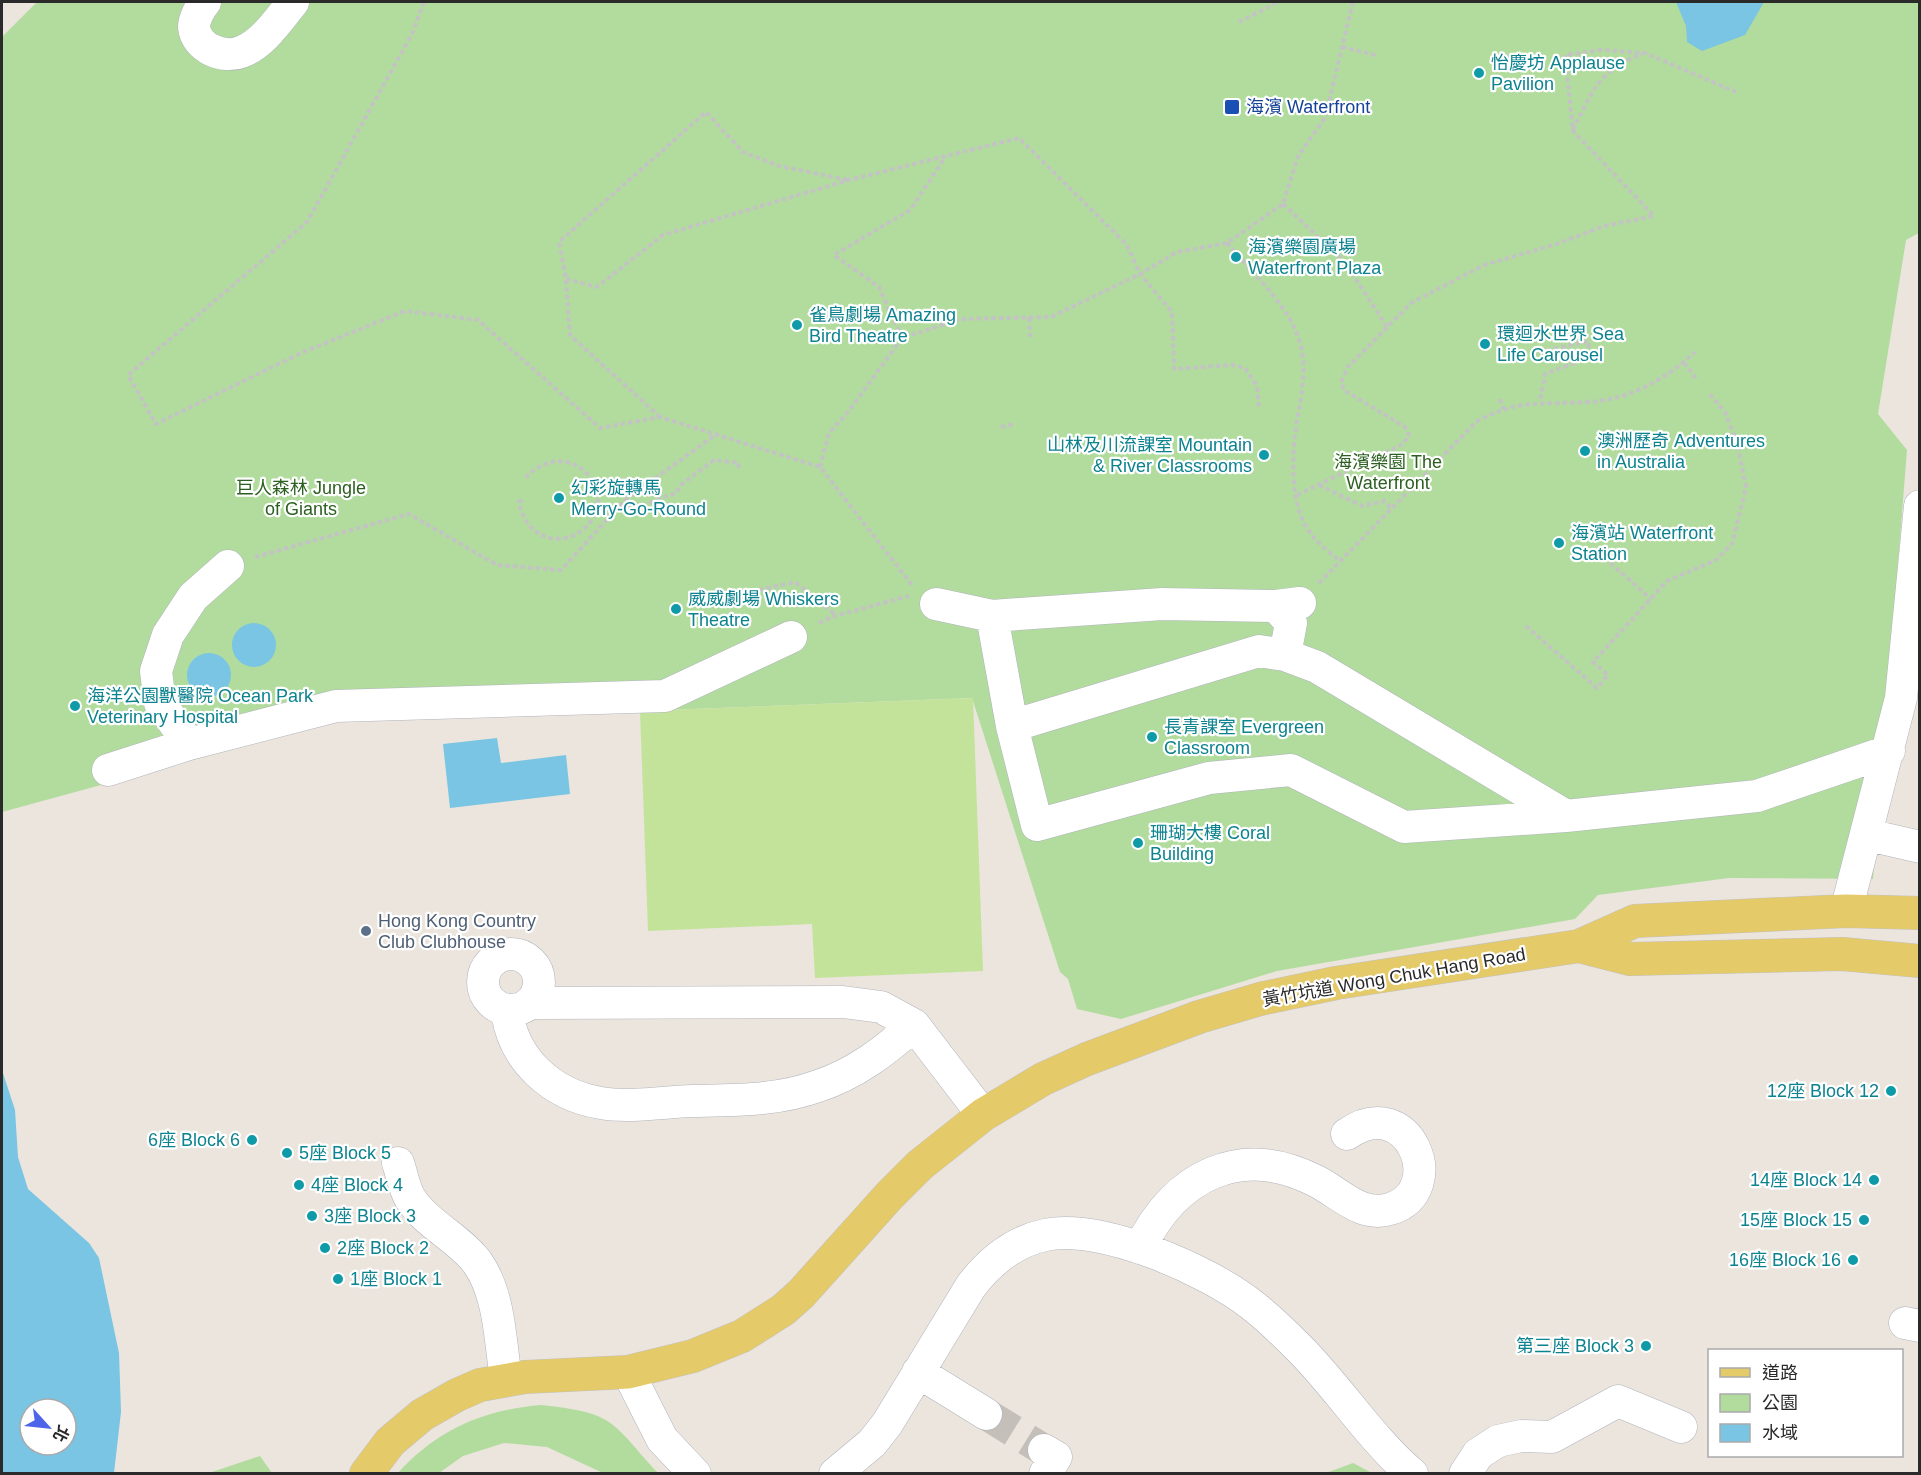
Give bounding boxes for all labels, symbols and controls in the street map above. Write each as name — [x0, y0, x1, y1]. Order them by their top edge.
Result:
place label: 怡慶坊 Applause Pavilion — [1491, 53, 1625, 94]
marker: 怡慶坊 Applause Pavilion — [1472, 66, 1486, 80]
place label: 海濱 Waterfront — [1246, 97, 1370, 117]
marker: 海濱 Waterfront — [1223, 98, 1241, 116]
place label: 海濱樂園廣場 Waterfront Plaza — [1248, 237, 1382, 278]
marker: 海濱樂園廣場 Waterfront Plaza — [1229, 250, 1243, 264]
place label: 雀鳥劇場 Amazing Bird Theatre — [809, 305, 956, 346]
marker: 雀鳥劇場 Amazing Bird Theatre — [790, 318, 804, 332]
place label: 環迴水世界 Sea Life Carousel — [1497, 324, 1625, 365]
marker: 環迴水世界 Sea Life Carousel — [1478, 337, 1492, 351]
place label: 澳洲歷奇 Adventures in Australia — [1597, 431, 1765, 472]
place label: 山林及川流課室 Mountain & River Classrooms — [1047, 435, 1252, 476]
marker: 澳洲歷奇 Adventures in Australia — [1578, 444, 1592, 458]
marker: 山林及川流課室 Mountain & River Classrooms — [1257, 448, 1271, 462]
park label: 海濱樂園 The Waterfront — [1334, 452, 1442, 493]
park label: 巨人森林 Jungle of Giants — [236, 478, 366, 519]
place label: 幻彩旋轉馬 Merry-Go-Round — [571, 478, 706, 519]
marker: 幻彩旋轉馬 Merry-Go-Round — [552, 491, 566, 505]
place label: 海濱站 Waterfront Station — [1571, 523, 1713, 564]
marker: 海濱站 Waterfront Station — [1552, 536, 1566, 550]
place label: 威威劇場 Whiskers Theatre — [688, 589, 839, 630]
marker: 威威劇場 Whiskers Theatre — [669, 602, 683, 616]
place label: 海洋公園獸醫院 Ocean Park Veterinary Hospital — [87, 686, 314, 727]
marker: 海洋公園獸醫院 Ocean Park Veterinary Hospital — [68, 699, 82, 713]
place label: 長青課室 Evergreen Classroom — [1164, 717, 1324, 758]
marker: 長青課室 Evergreen Classroom — [1145, 730, 1159, 744]
place label: 珊瑚大樓 Coral Building — [1150, 823, 1270, 864]
marker: 珊瑚大樓 Coral Building — [1131, 836, 1145, 850]
place label: Hong Kong Country Club Clubhouse — [378, 911, 536, 952]
marker: Hong Kong Country Club Clubhouse — [359, 924, 373, 938]
street label: 黃竹坑道 Wong Chuk Hang Road — [1261, 944, 1527, 1010]
place label: 12座 Block 12 — [1767, 1081, 1879, 1101]
marker: 12座 Block 12 — [1884, 1084, 1898, 1098]
place label: 6座 Block 6 — [148, 1130, 240, 1150]
marker: 6座 Block 6 — [245, 1133, 259, 1147]
place label: 5座 Block 5 — [299, 1143, 391, 1163]
marker: 5座 Block 5 — [280, 1146, 294, 1160]
place label: 14座 Block 14 — [1750, 1170, 1862, 1190]
marker: 14座 Block 14 — [1867, 1173, 1881, 1187]
place label: 4座 Block 4 — [311, 1175, 403, 1195]
marker: 4座 Block 4 — [292, 1178, 306, 1192]
place label: 3座 Block 3 — [324, 1206, 416, 1226]
marker: 3座 Block 3 — [305, 1209, 319, 1223]
place label: 15座 Block 15 — [1740, 1210, 1852, 1230]
marker: 15座 Block 15 — [1857, 1213, 1871, 1227]
place label: 2座 Block 2 — [337, 1238, 429, 1258]
marker: 2座 Block 2 — [318, 1241, 332, 1255]
place label: 16座 Block 16 — [1729, 1250, 1841, 1270]
marker: 16座 Block 16 — [1846, 1253, 1860, 1267]
place label: 1座 Block 1 — [350, 1269, 442, 1289]
marker: 1座 Block 1 — [331, 1272, 345, 1286]
place label: 第三座 Block 3 — [1516, 1336, 1634, 1356]
marker: 第三座 Block 3 — [1639, 1339, 1653, 1353]
legend — [1708, 1349, 1903, 1457]
text: 道路 — [1762, 1363, 1798, 1383]
text: 公園 — [1762, 1393, 1798, 1413]
north arrow — [18, 1397, 78, 1457]
text: 北 — [50, 1423, 72, 1445]
text: 水域 — [1762, 1423, 1798, 1443]

